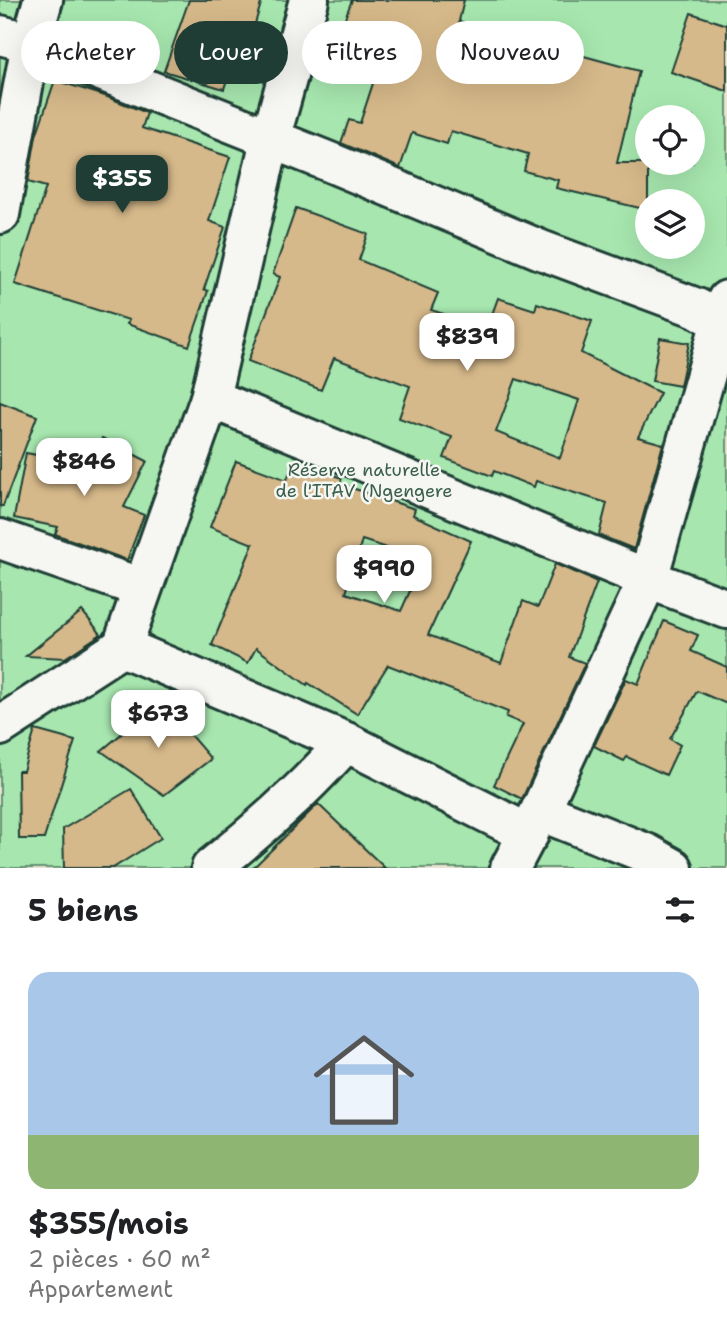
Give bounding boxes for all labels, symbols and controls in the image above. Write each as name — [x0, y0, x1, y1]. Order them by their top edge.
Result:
chip: Acheter — [21, 21, 160, 84]
chip: Louer — [174, 21, 288, 84]
chip: Filtres — [302, 21, 422, 84]
chip: Nouveau — [436, 21, 584, 84]
map controls — [635, 105, 705, 259]
button: locate — [635, 105, 705, 175]
pin: $355 — [81, 156, 163, 215]
text: $355 — [92, 163, 152, 193]
button: layers — [635, 189, 705, 259]
pin: $839 — [426, 314, 508, 373]
text: $839 — [435, 321, 499, 351]
pin: $846 — [43, 438, 125, 498]
text: $846 — [52, 446, 116, 476]
park label: Réserve naturelle de l'ITAV (Ngengere — [275, 458, 453, 503]
pin: $990 — [343, 546, 425, 605]
text: $990 — [353, 553, 415, 583]
pin: $673 — [117, 690, 199, 750]
text: $673 — [127, 698, 189, 728]
text: 5 biens — [28, 890, 139, 931]
icon: filters — [661, 891, 699, 929]
icon: home — [301, 1017, 427, 1143]
text: $355/mois — [28, 1203, 189, 1244]
text: 2 pièces · 60 m² — [28, 1244, 211, 1274]
text: Appartement — [28, 1274, 173, 1304]

